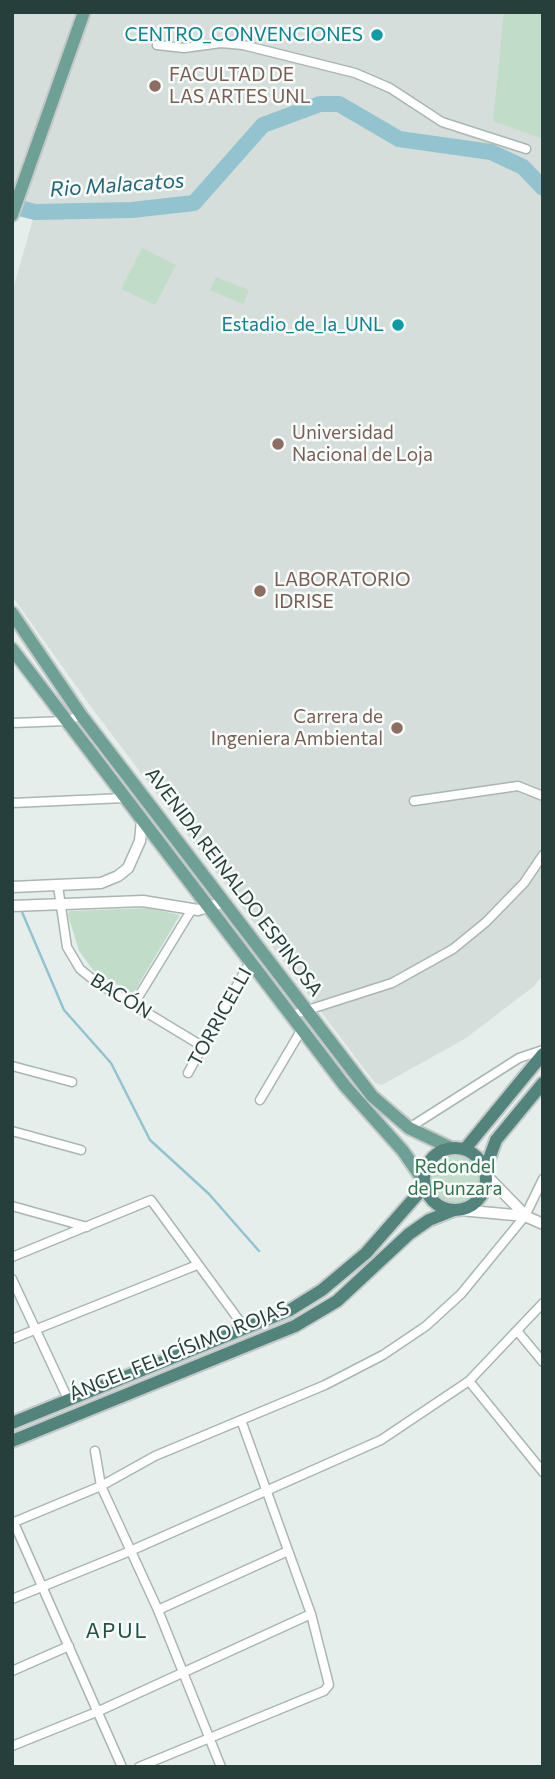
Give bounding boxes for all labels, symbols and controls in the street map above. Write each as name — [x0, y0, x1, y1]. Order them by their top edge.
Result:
place label: CENTRO_CONVENCIONES — [125, 24, 363, 46]
marker: CENTRO_CONVENCIONES — [369, 27, 385, 43]
place label: FACULTAD DE LAS ARTES UNL — [169, 64, 311, 108]
marker: FACULTAD DE LAS ARTES UNL — [147, 78, 163, 94]
water label: Rio Malacatos — [49, 168, 185, 202]
place label: Estadio_de_la_UNL — [221, 314, 384, 336]
marker: Estadio_de_la_UNL — [390, 317, 406, 333]
place label: Universidad Nacional de Loja — [292, 422, 433, 466]
marker: Universidad Nacional de Loja — [270, 436, 286, 452]
place label: LABORATORIO IDRISE — [274, 569, 411, 613]
marker: LABORATORIO IDRISE — [252, 583, 268, 599]
place label: Carrera de Ingeniera Ambiental — [211, 706, 383, 750]
marker: Carrera de Ingeniera Ambiental — [389, 720, 405, 736]
street label: AVENIDA REINALDO ESPINOSA — [141, 763, 327, 1001]
street label: TORRICELLI — [184, 964, 256, 1070]
street label: BACÓN — [86, 968, 156, 1024]
park label: Redondel de Punzara — [408, 1156, 502, 1200]
street label: ÁNGEL FELICÍSIMO ROJAS — [66, 1296, 292, 1406]
district label: APUL — [86, 1618, 148, 1644]

